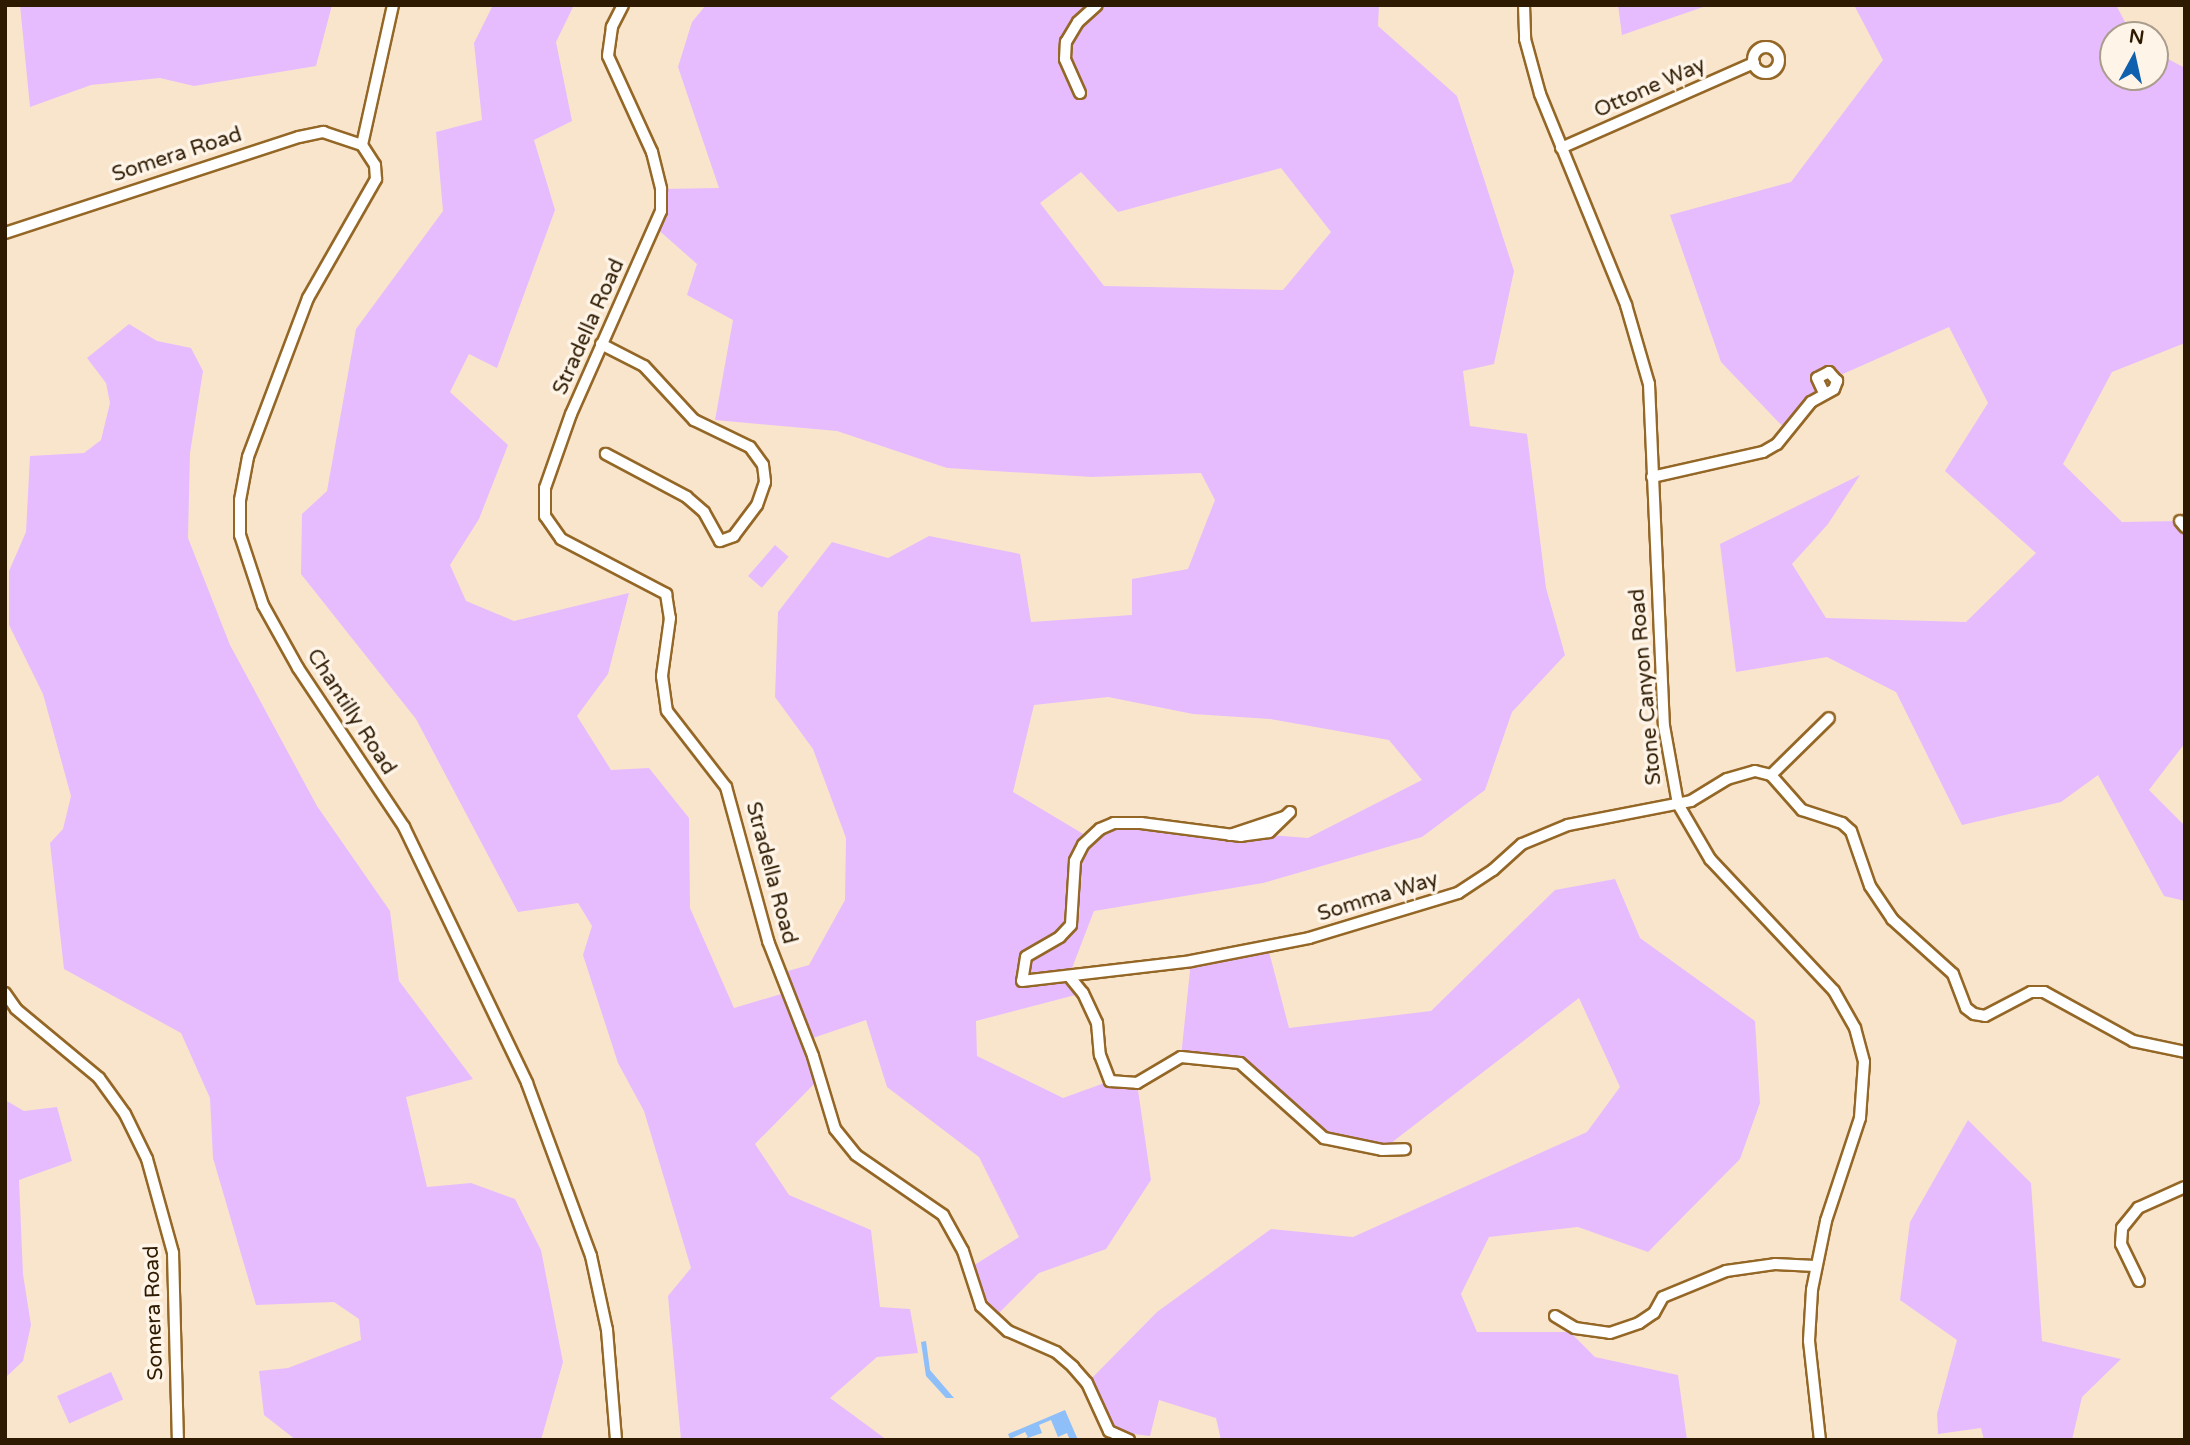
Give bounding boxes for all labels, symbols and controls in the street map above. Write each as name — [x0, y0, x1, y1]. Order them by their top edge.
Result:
north arrow — [2099, 21, 2169, 91]
text: N — [2128, 25, 2146, 49]
street label: Ottone Way — [1590, 52, 1710, 124]
street label: Somera Road — [109, 122, 245, 188]
street label: Stradella Road — [548, 255, 630, 399]
street label: Stone Canyon Road — [1625, 588, 1667, 786]
street label: Chantilly Road — [301, 644, 401, 780]
street label: Stradella Road — [740, 799, 802, 947]
street label: Somma Way — [1315, 867, 1441, 927]
street label: Somera Road — [139, 1245, 169, 1381]

